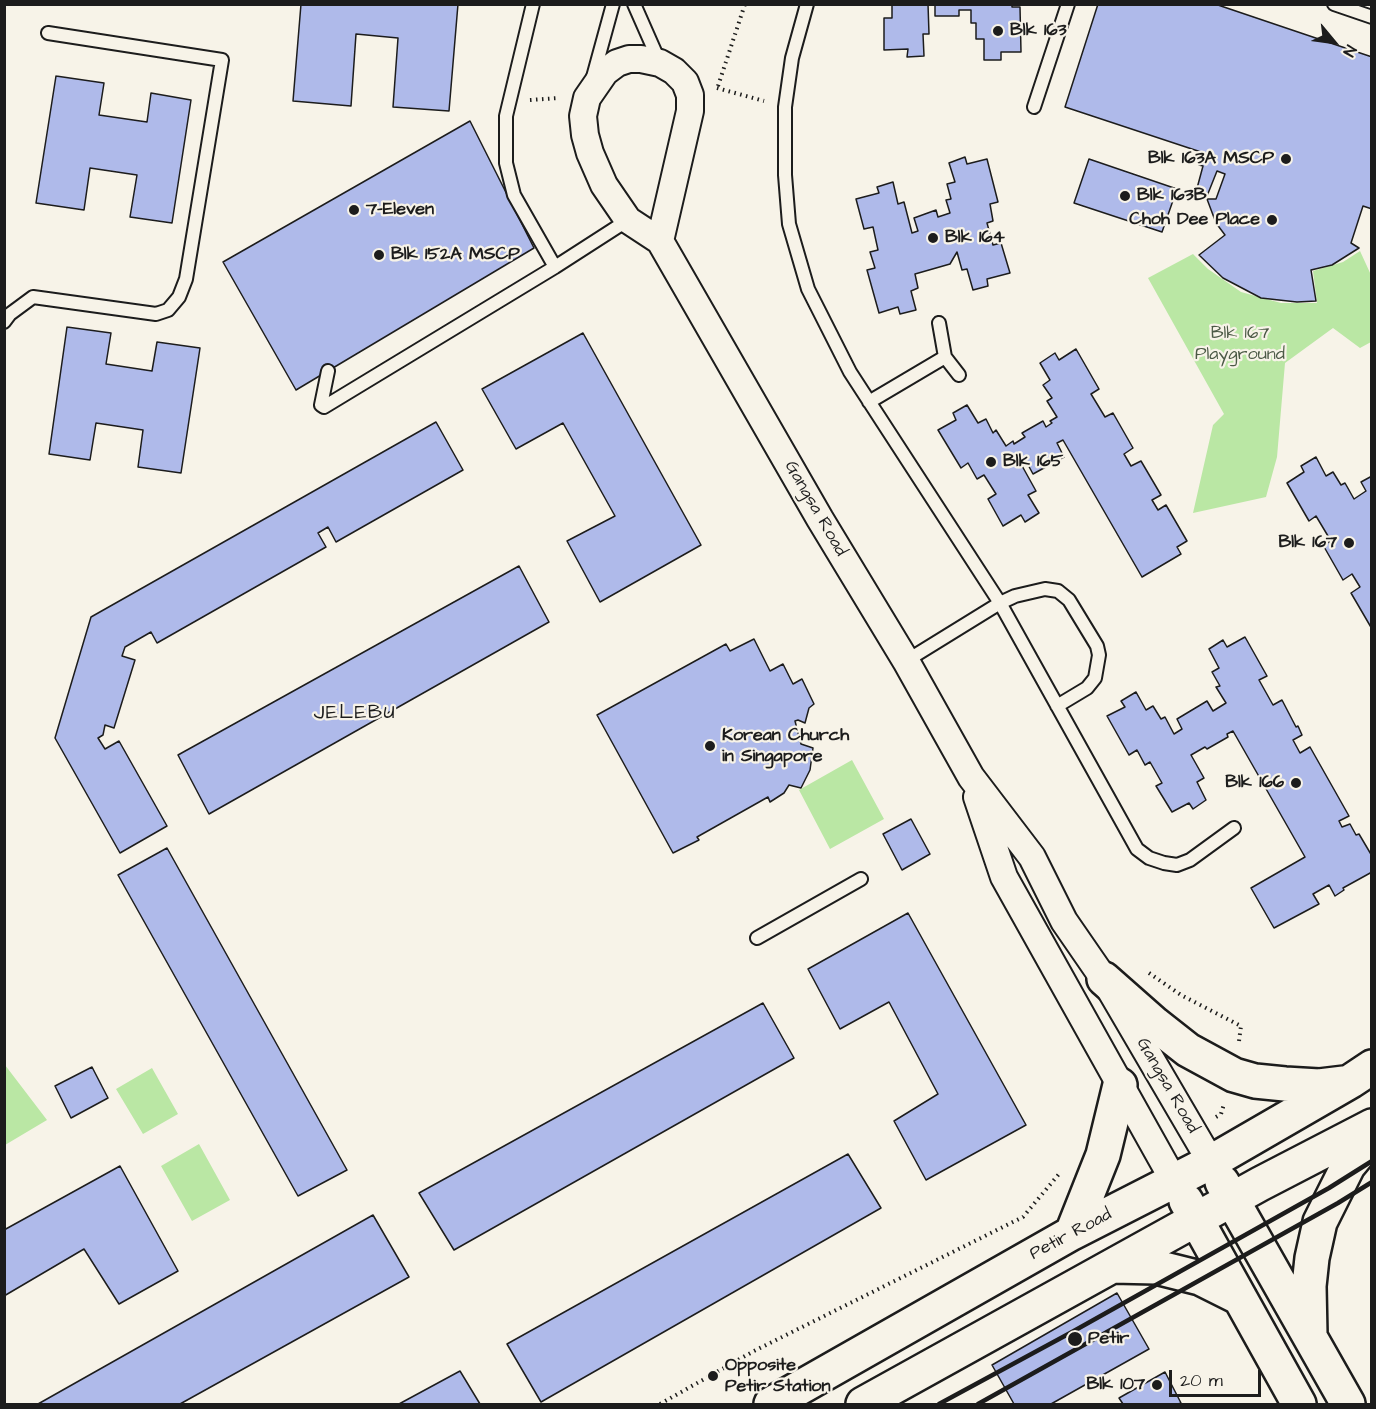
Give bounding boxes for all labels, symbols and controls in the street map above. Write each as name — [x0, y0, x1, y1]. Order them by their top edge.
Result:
north arrow — [1304, 12, 1364, 72]
place label: Blk 163 — [1010, 20, 1067, 42]
marker: Blk 163 — [991, 24, 1005, 38]
text: N — [1338, 41, 1362, 60]
place label: Blk 163A MSCP — [1148, 148, 1274, 170]
marker: Blk 163A MSCP — [1279, 152, 1293, 166]
place label: Blk 163B — [1137, 185, 1206, 207]
marker: Blk 163B — [1118, 189, 1132, 203]
place label: 7-Eleven — [366, 199, 434, 221]
marker: 7-Eleven — [347, 203, 361, 217]
place label: Choh Dee Place — [1129, 209, 1260, 231]
marker: Choh Dee Place — [1265, 213, 1279, 227]
place label: Blk 164 — [945, 227, 1005, 249]
marker: Blk 164 — [926, 231, 940, 245]
place label: Blk 152A MSCP — [391, 244, 520, 266]
marker: Blk 152A MSCP — [372, 248, 386, 262]
park label: Blk 167 Playground — [1195, 323, 1285, 366]
place label: Blk 165 — [1003, 451, 1063, 473]
marker: Blk 165 — [984, 455, 998, 469]
street label: Gangsa Road — [779, 457, 851, 561]
place label: Blk 167 — [1278, 532, 1337, 554]
marker: Blk 167 — [1342, 536, 1356, 550]
district label: JELEBU — [314, 702, 396, 726]
place label: Korean Church in Singapore — [722, 725, 849, 768]
marker: Korean Church in Singapore — [703, 739, 717, 753]
place label: Blk 166 — [1225, 772, 1284, 794]
marker: Blk 166 — [1289, 776, 1303, 790]
street label: Gangsa Road — [1131, 1034, 1203, 1138]
street label: Petir Road — [1026, 1204, 1116, 1266]
place label: Petir — [1088, 1328, 1129, 1350]
marker: Petir — [1066, 1330, 1084, 1348]
place label: Opposite Petir Station — [725, 1355, 830, 1398]
scale bar — [1172, 1358, 1264, 1396]
text: 20 m — [1180, 1368, 1223, 1393]
marker: Opposite Petir Station — [706, 1369, 720, 1383]
place label: Blk 107 — [1086, 1374, 1145, 1396]
marker: Blk 107 — [1150, 1378, 1164, 1392]

